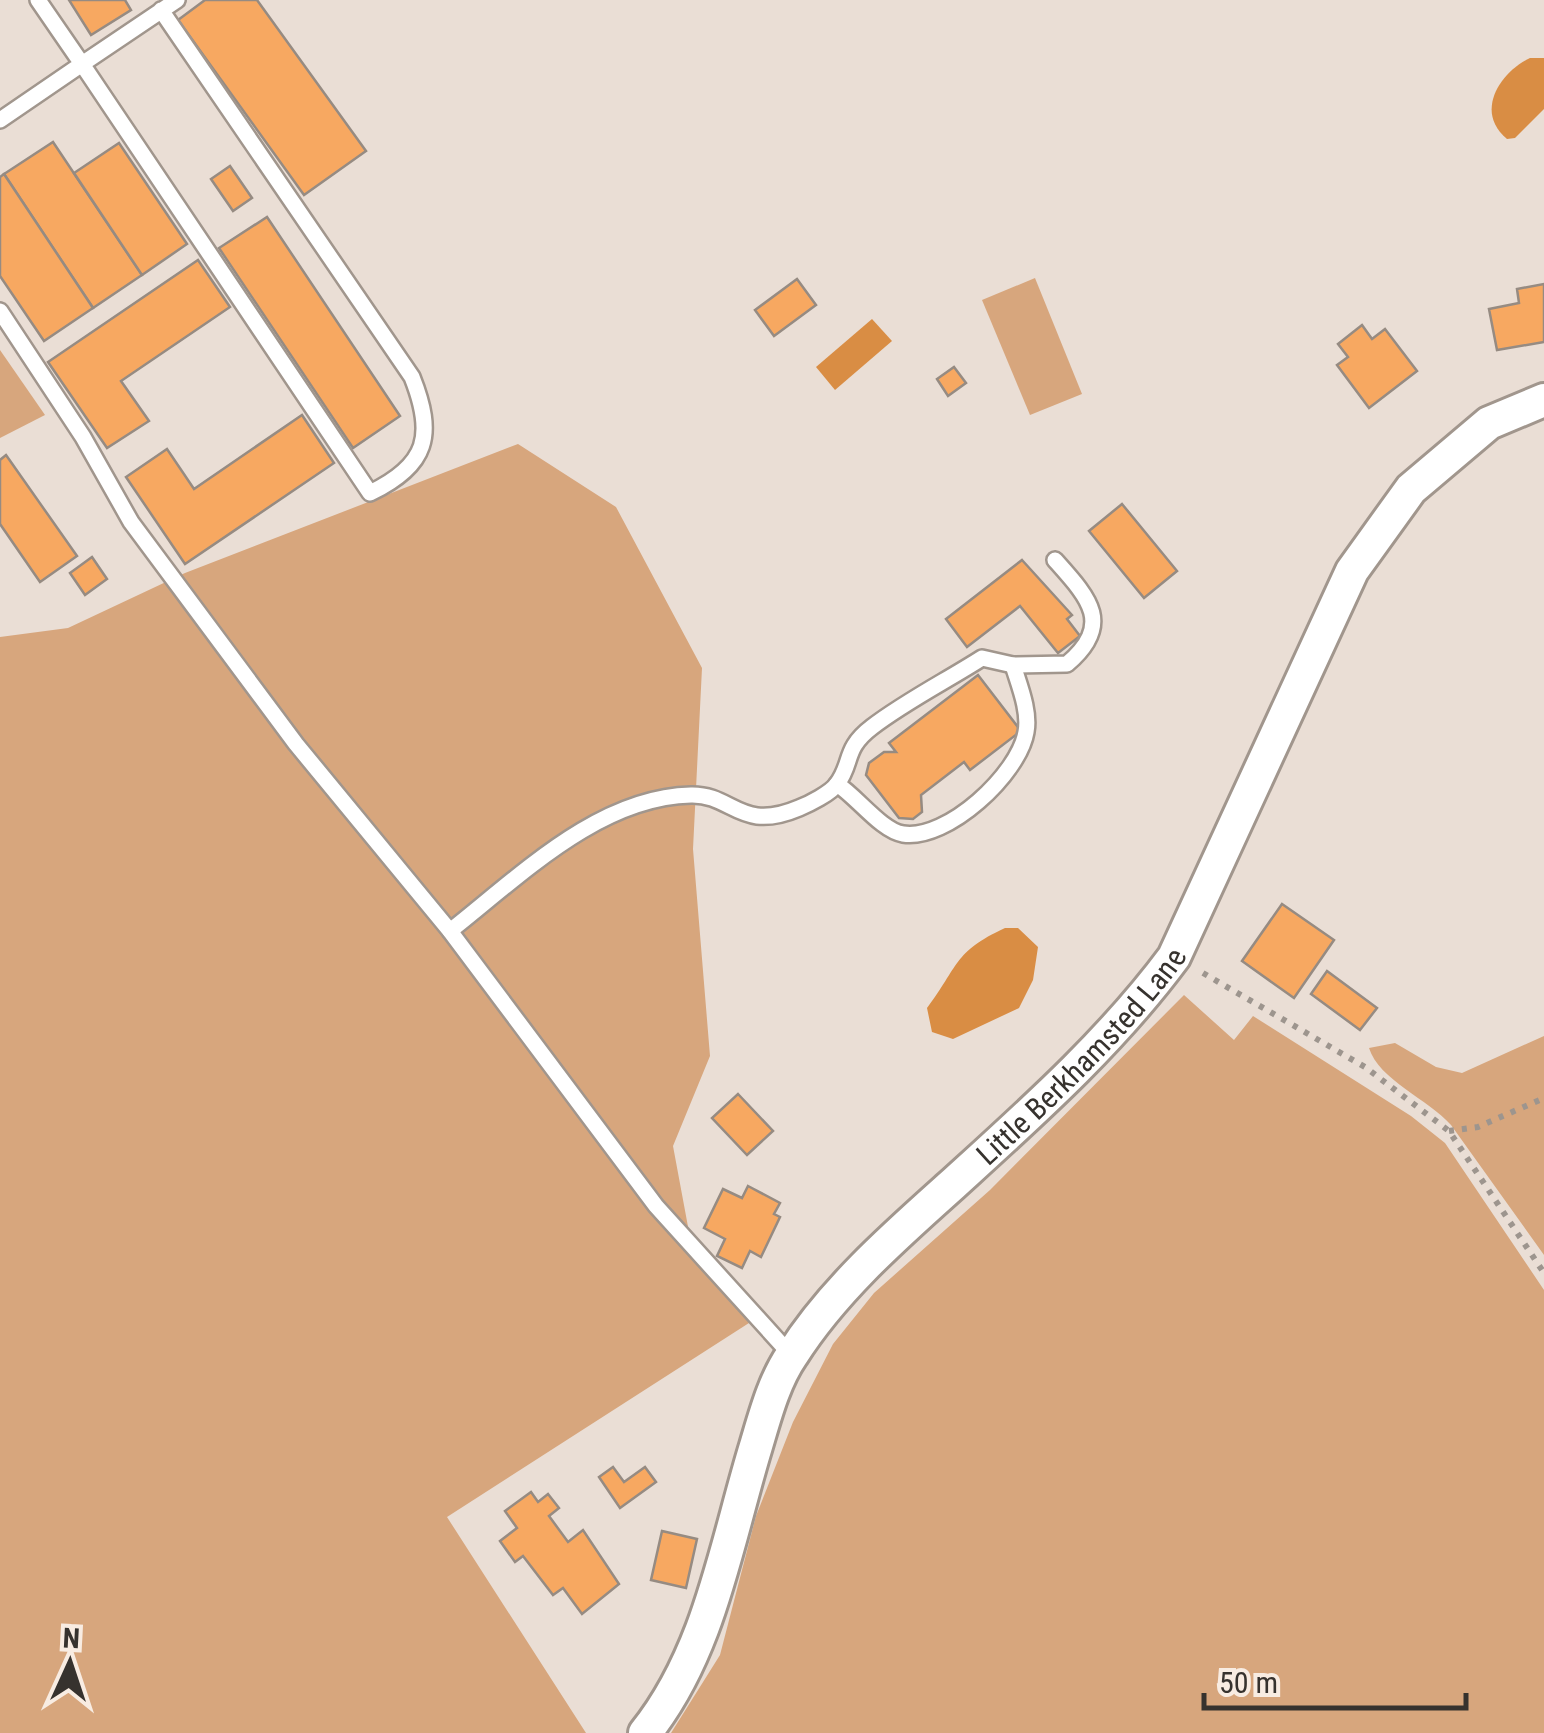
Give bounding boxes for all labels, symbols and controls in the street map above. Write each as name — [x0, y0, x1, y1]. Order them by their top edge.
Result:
street label: Little Berkhamsted Lane — [969, 943, 1193, 1172]
north arrow — [20, 1613, 120, 1713]
text: N — [62, 1622, 81, 1655]
scale bar — [1204, 1648, 1466, 1710]
text: 50 m — [1219, 1665, 1278, 1700]

